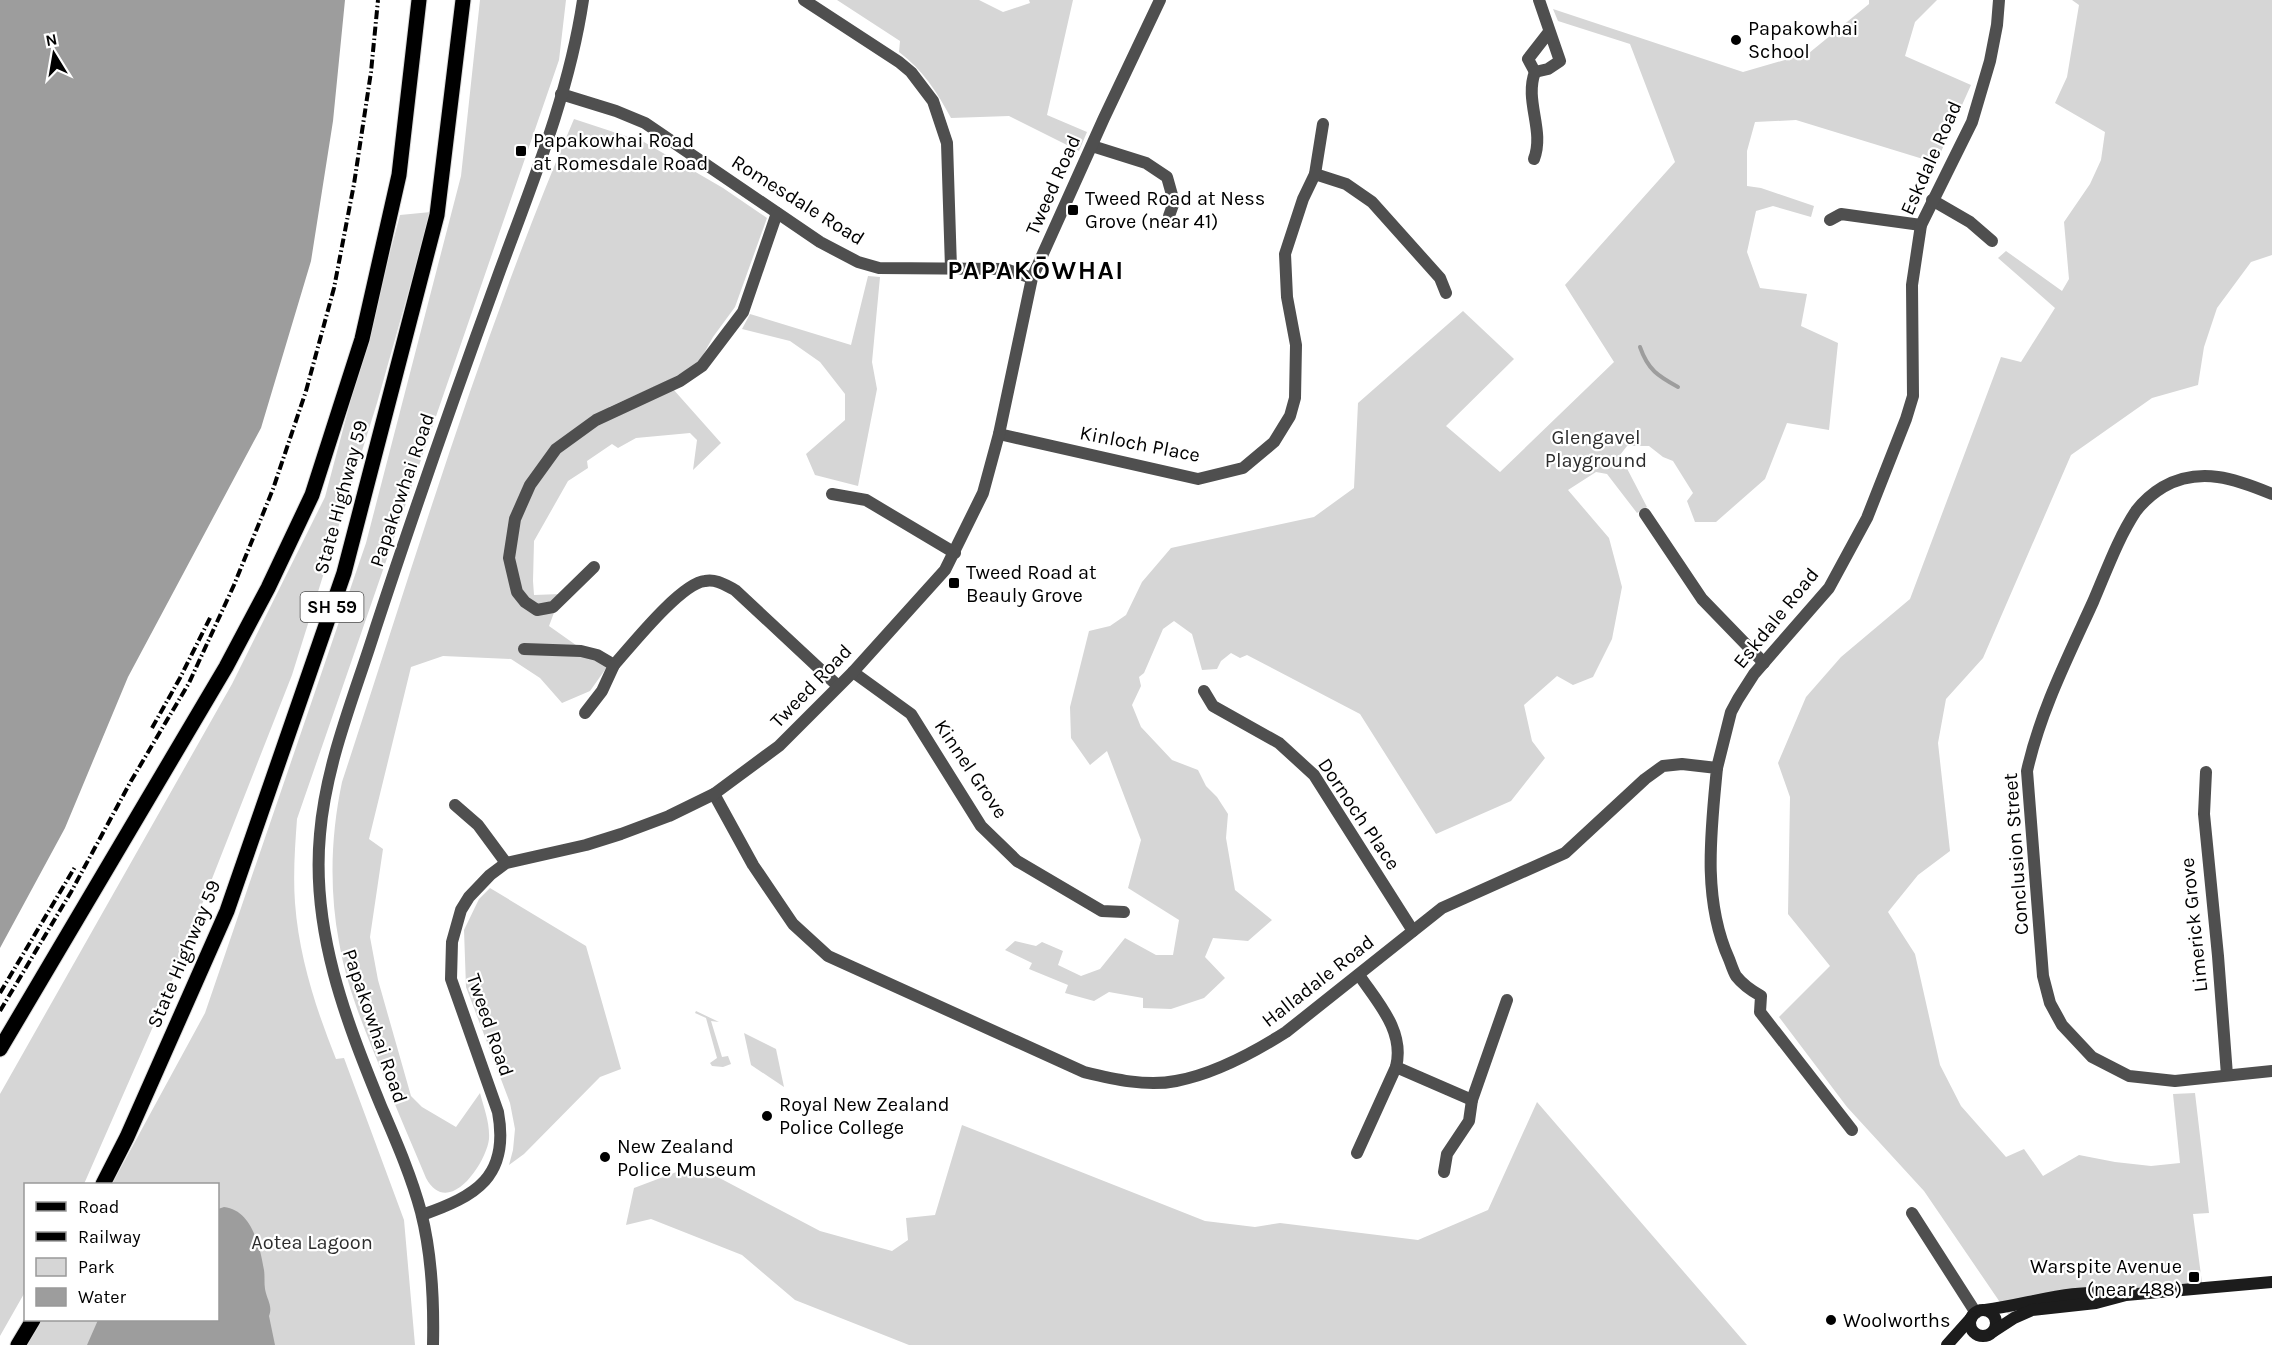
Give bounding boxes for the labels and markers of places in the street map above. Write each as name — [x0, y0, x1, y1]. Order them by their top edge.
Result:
place label: Papakowhai School — [1748, 17, 1859, 63]
marker: Papakowhai School — [1729, 33, 1743, 47]
place label: Papakowhai Road at Romesdale Road — [533, 129, 708, 175]
marker: Papakowhai Road at Romesdale Road — [514, 144, 528, 158]
place label: Tweed Road at Ness Grove (near 41) — [1085, 187, 1265, 233]
marker: Tweed Road at Ness Grove (near 41) — [1066, 203, 1080, 217]
place label: Tweed Road at Beauly Grove — [966, 561, 1097, 607]
marker: Tweed Road at Beauly Grove — [947, 576, 961, 590]
place label: Royal New Zealand Police College — [779, 1093, 950, 1139]
marker: Royal New Zealand Police College — [760, 1109, 774, 1123]
place label: New Zealand Police Museum — [617, 1135, 757, 1181]
marker: New Zealand Police Museum — [598, 1150, 612, 1164]
place label: Warspite Avenue (near 488) — [2030, 1255, 2182, 1301]
marker: Warspite Avenue (near 488) — [2187, 1270, 2201, 1284]
place label: Woolworths — [1843, 1309, 1950, 1332]
marker: Woolworths — [1824, 1313, 1838, 1327]

